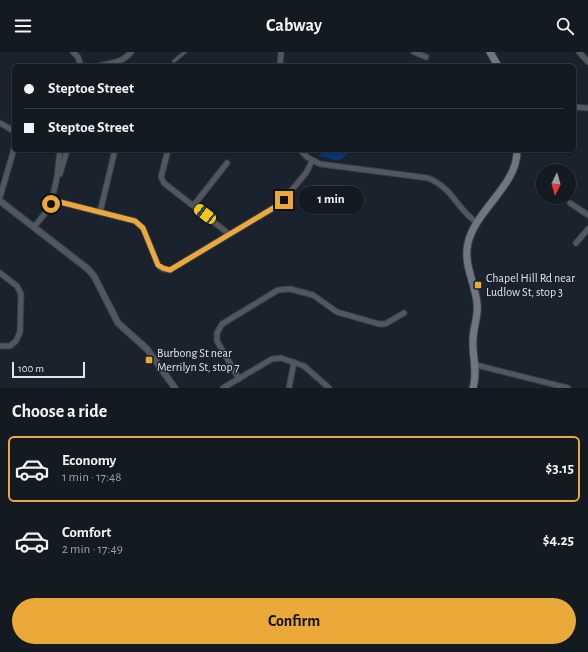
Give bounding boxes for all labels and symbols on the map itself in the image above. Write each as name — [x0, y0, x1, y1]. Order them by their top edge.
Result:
north arrow — [536, 164, 576, 204]
callout: 1 min — [298, 186, 364, 214]
route end — [275, 191, 293, 209]
route start — [42, 195, 60, 213]
car — [192, 202, 218, 226]
place label: Chapel Hill Rd near Ludlow St, stop 3 — [486, 272, 575, 298]
marker: Chapel Hill Rd near Ludlow St, stop 3 — [473, 280, 483, 290]
place label: Burbong St near Merrilyn St, stop 7 — [157, 347, 240, 374]
marker: Burbong St near Merrilyn St, stop 7 — [144, 355, 154, 365]
scale bar — [12, 360, 85, 379]

